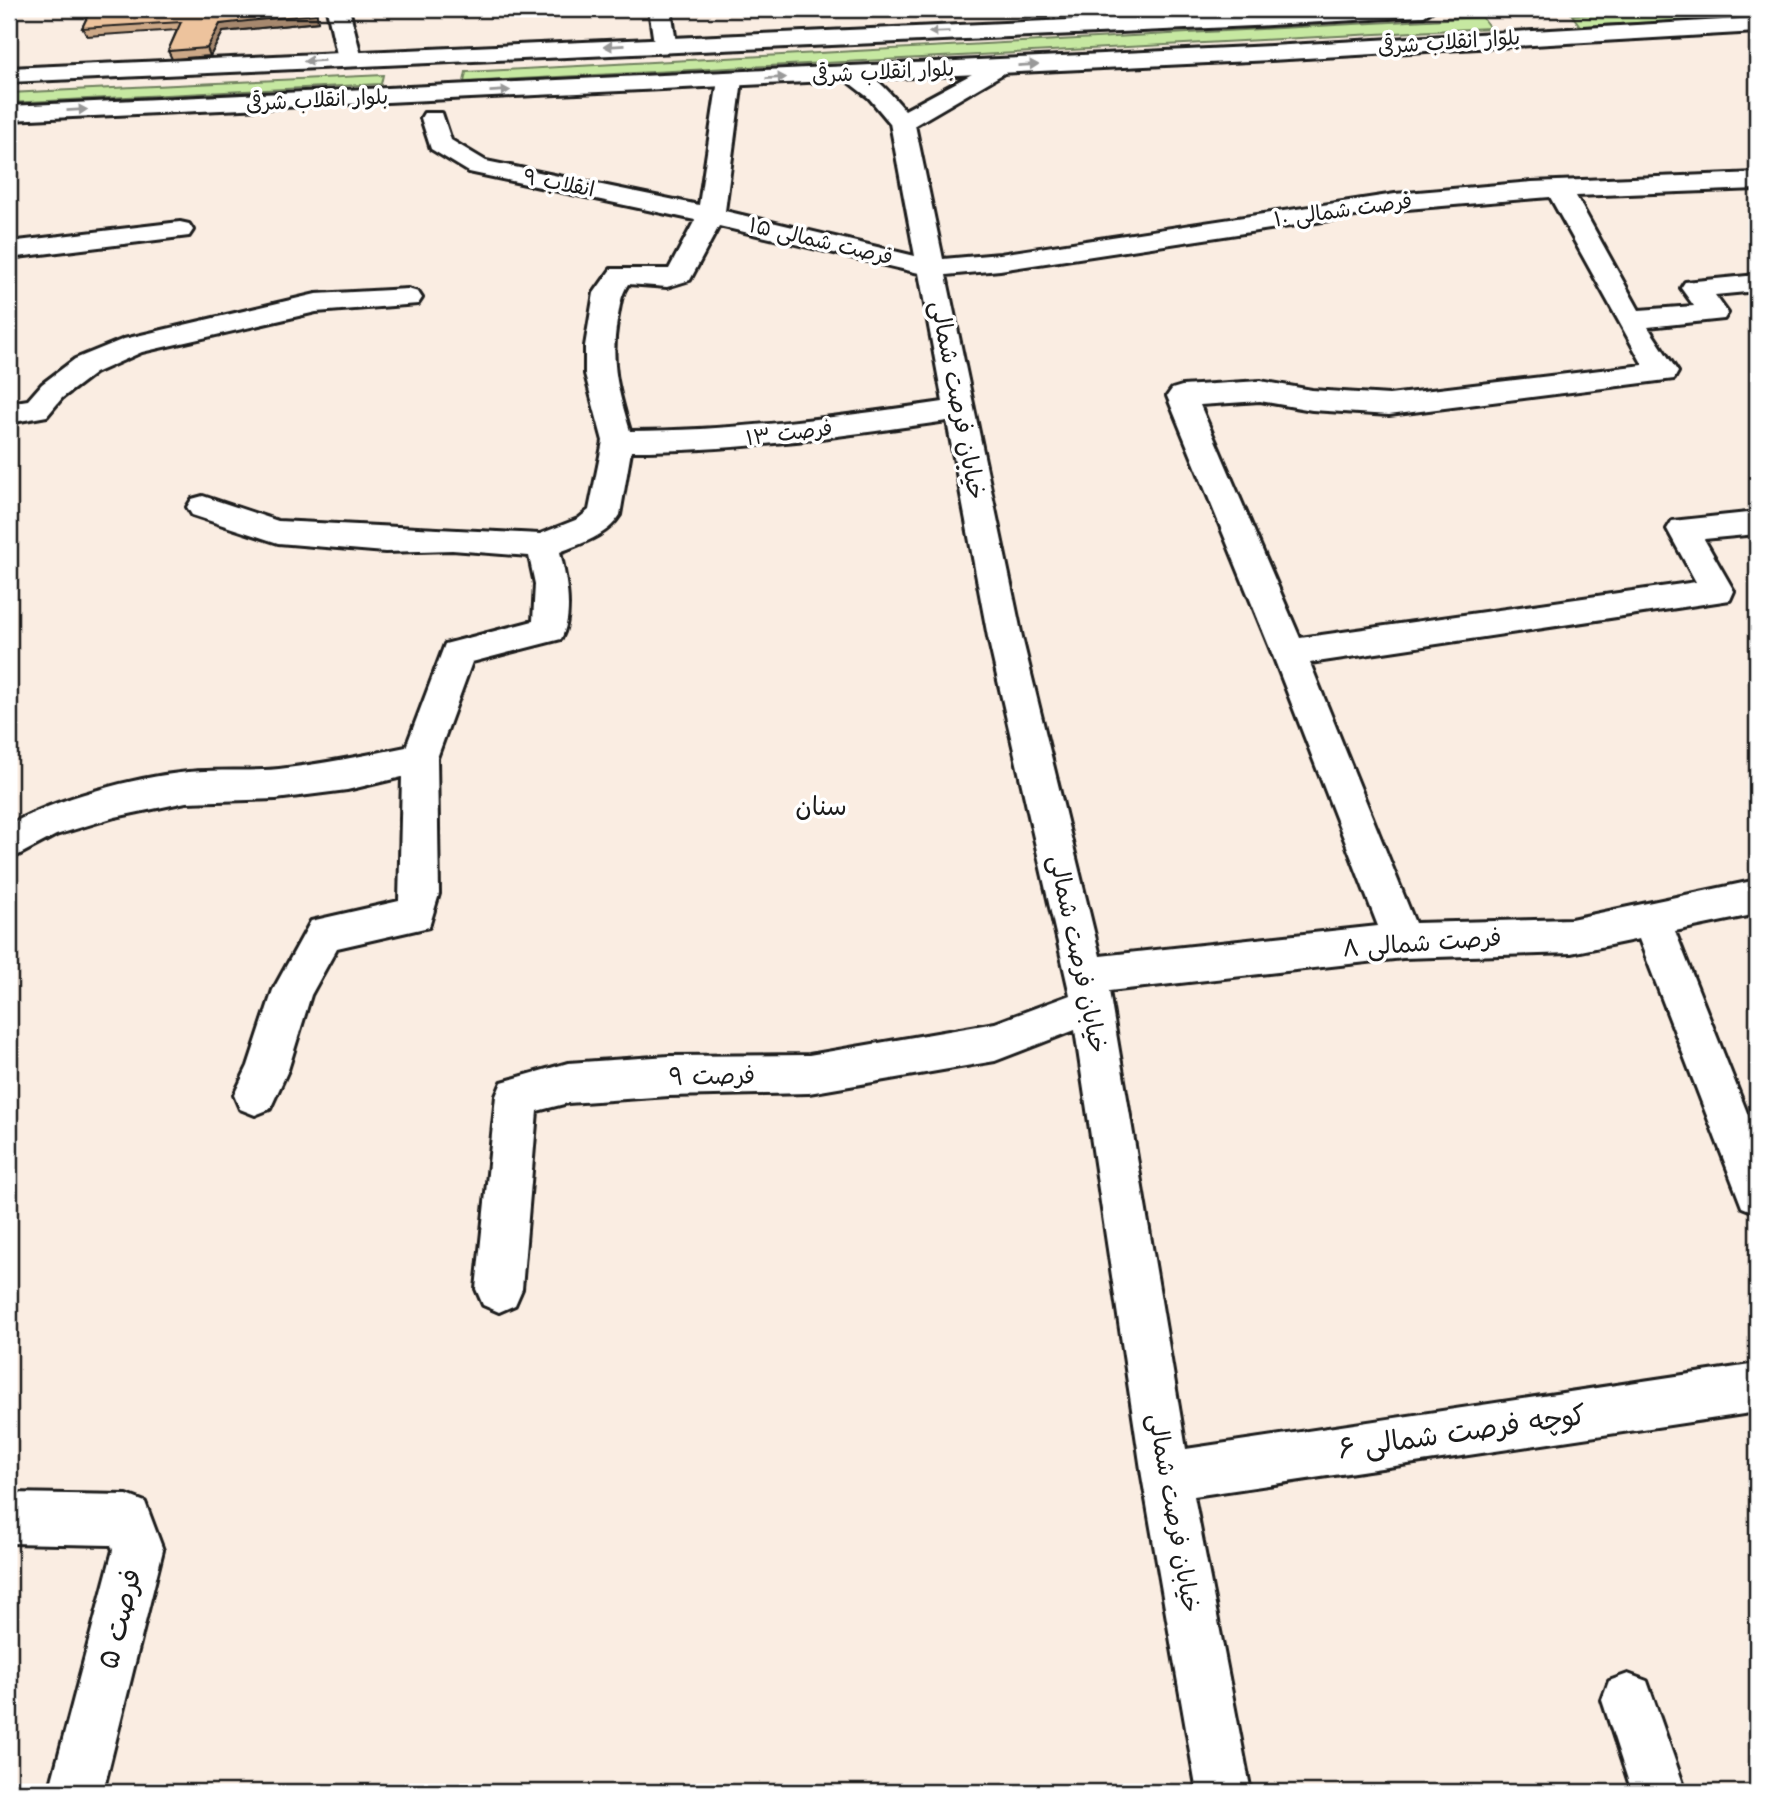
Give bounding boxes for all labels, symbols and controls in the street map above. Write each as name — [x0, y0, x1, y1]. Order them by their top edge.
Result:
street label: بلوار انقلاب شرقی — [1377, 24, 1521, 60]
one-way arrow — [928, 26, 950, 37]
one-way arrow — [603, 40, 625, 51]
street label: بلوار انقلاب شرقی — [811, 55, 955, 89]
one-way arrow — [302, 56, 324, 67]
one-way arrow — [1017, 60, 1039, 71]
one-way arrow — [765, 72, 787, 83]
street label: بلوار انقلاب شرقی — [245, 83, 389, 117]
one-way arrow — [489, 85, 511, 96]
one-way arrow — [66, 105, 88, 116]
street label: انقلاب ۹ — [521, 164, 597, 203]
street label: فرصت شمالی ۱۰ — [1272, 188, 1414, 234]
street label: فرصت شمالی ۱۵ — [746, 213, 895, 271]
street label: خیابان فرصت شمالی — [924, 298, 991, 502]
street label: فرصت ۱۳ — [744, 416, 834, 450]
district label: سنان — [795, 792, 847, 822]
street label: خیابان فرصت شمالی — [1042, 852, 1113, 1056]
street label: فرصت شمالی ۸ — [1342, 923, 1503, 964]
street label: فرصت ۹ — [669, 1061, 755, 1091]
street label: کوچه فرصت شمالی ۶ — [1336, 1399, 1588, 1466]
street label: خیابان فرصت شمالی — [1142, 1411, 1205, 1615]
street label: فرصت ۵ — [92, 1565, 148, 1673]

